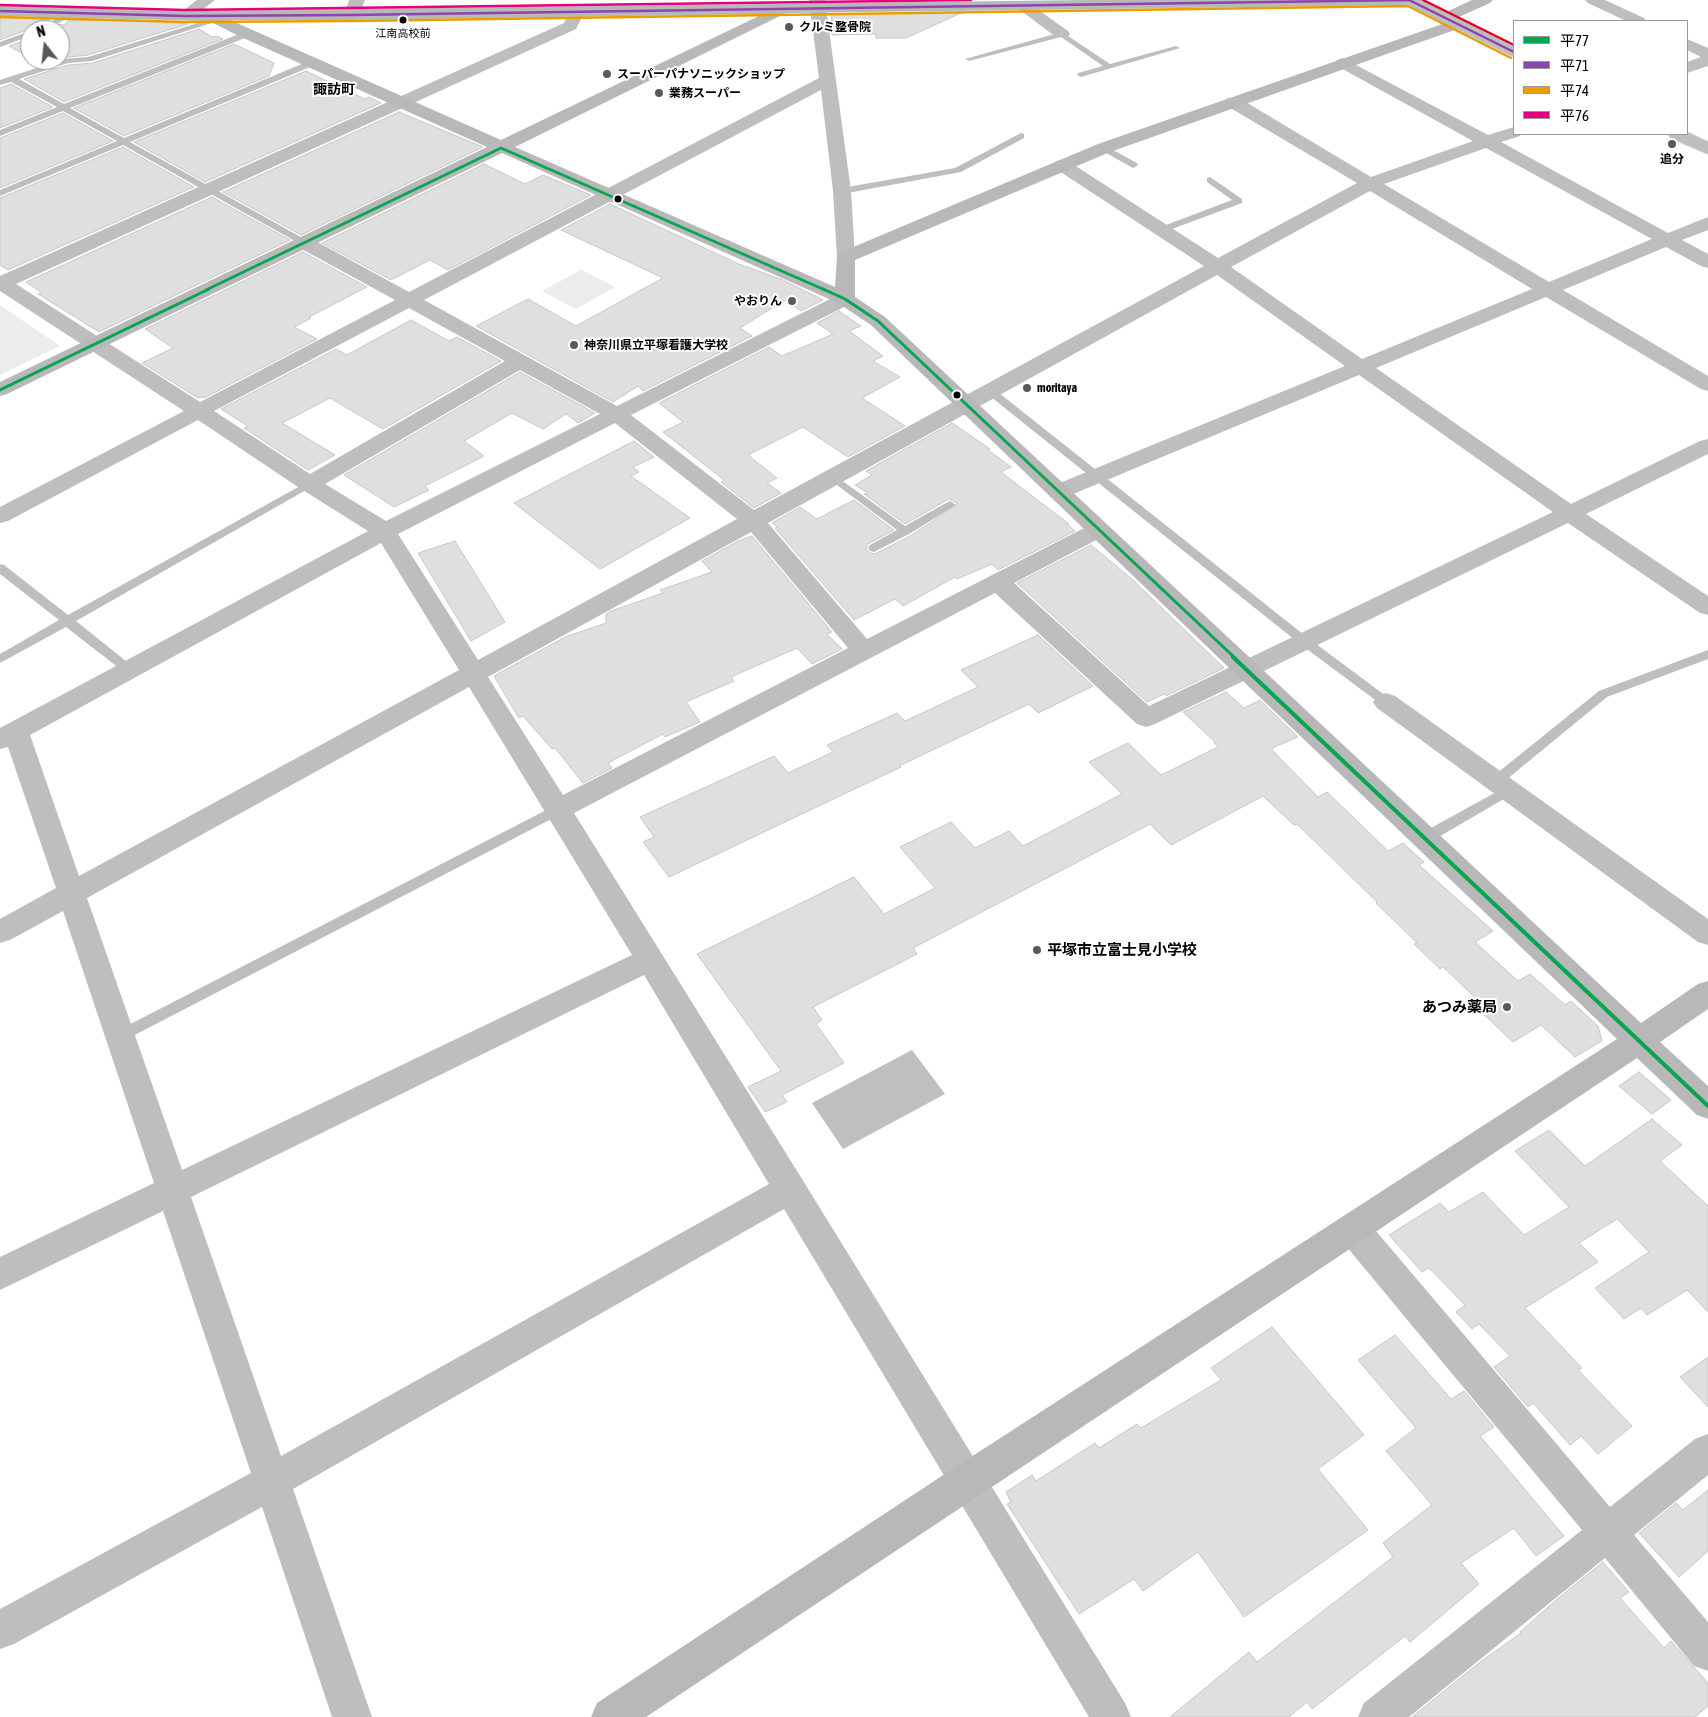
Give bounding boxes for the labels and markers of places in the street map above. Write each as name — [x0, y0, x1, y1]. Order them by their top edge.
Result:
marker: 江南高校前 — [398, 15, 408, 25]
place label: クルミ整骨院 — [799, 20, 871, 34]
marker: クルミ整骨院 — [783, 21, 795, 33]
place label: 江南高校前 — [376, 27, 430, 41]
place label: スーパーパナソニックショップ — [617, 67, 785, 81]
marker: スーパーパナソニックショップ — [601, 68, 613, 80]
place label: 業務スーパー — [669, 86, 741, 100]
marker: 業務スーパー — [653, 87, 665, 99]
marker: 追分 — [1666, 138, 1678, 150]
place label: 追分 — [1660, 152, 1684, 166]
unlabelled marker — [613, 194, 623, 204]
place label: やおりん — [734, 294, 782, 308]
marker: やおりん — [786, 295, 798, 307]
place label: 神奈川県立平塚看護大学校 — [584, 338, 728, 352]
marker: 神奈川県立平塚看護大学校 — [568, 339, 580, 351]
place label: moritaya — [1037, 381, 1077, 395]
marker: moritaya — [1021, 382, 1033, 394]
unlabelled marker — [952, 390, 962, 400]
place label: 平塚市立富士見小学校 — [1047, 941, 1197, 959]
marker: 平塚市立富士見小学校 — [1031, 944, 1043, 956]
place label: あつみ薬局 — [1422, 998, 1497, 1016]
marker: あつみ薬局 — [1501, 1001, 1513, 1013]

